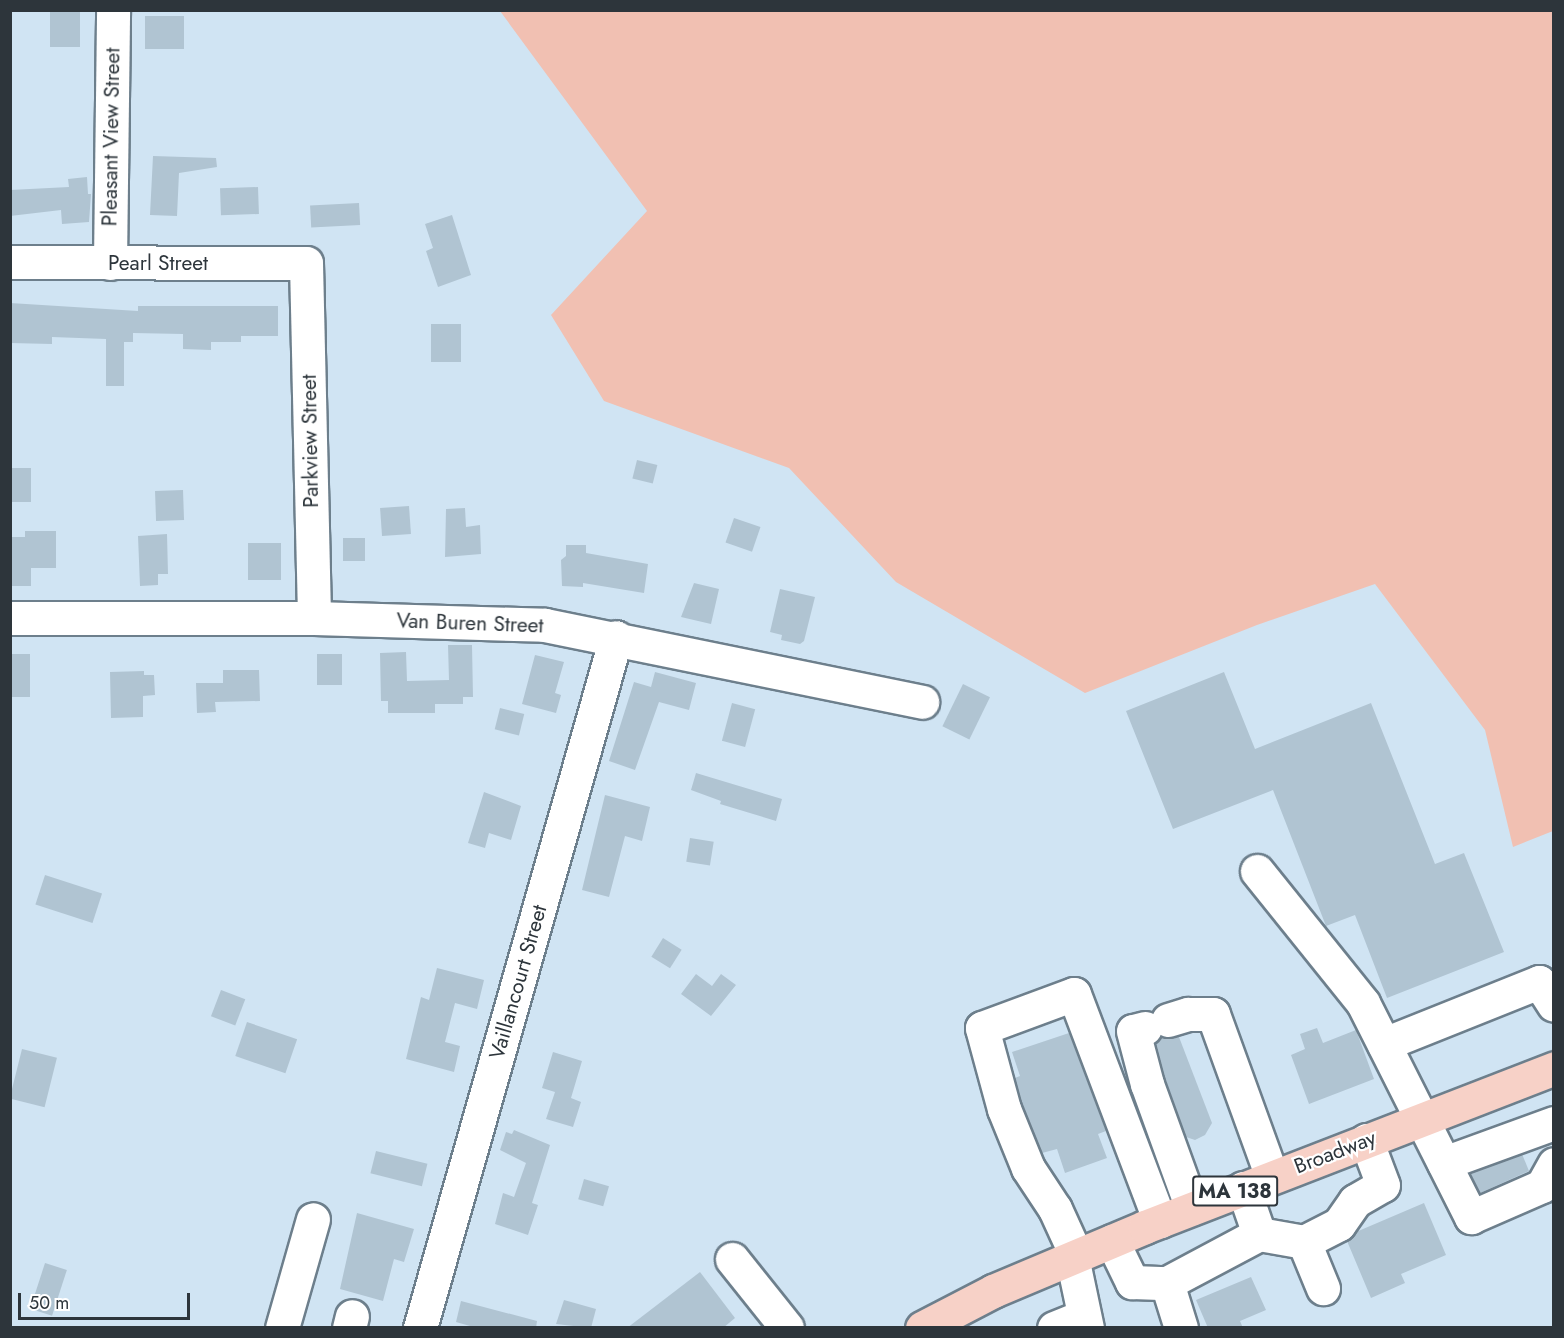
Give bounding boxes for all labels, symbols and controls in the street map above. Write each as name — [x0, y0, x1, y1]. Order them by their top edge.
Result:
street label: Pleasant View Street — [97, 47, 125, 227]
street label: Pearl Street — [108, 250, 208, 276]
street label: Parkview Street — [296, 374, 324, 508]
street label: Van Buren Street — [396, 608, 544, 638]
street label: Vaillancourt Street — [484, 902, 552, 1062]
street label: Broadway — [1290, 1125, 1380, 1179]
road number: MA 138 — [1192, 1174, 1278, 1208]
scale bar — [21, 1281, 194, 1319]
text: 50 m — [29, 1290, 69, 1316]

